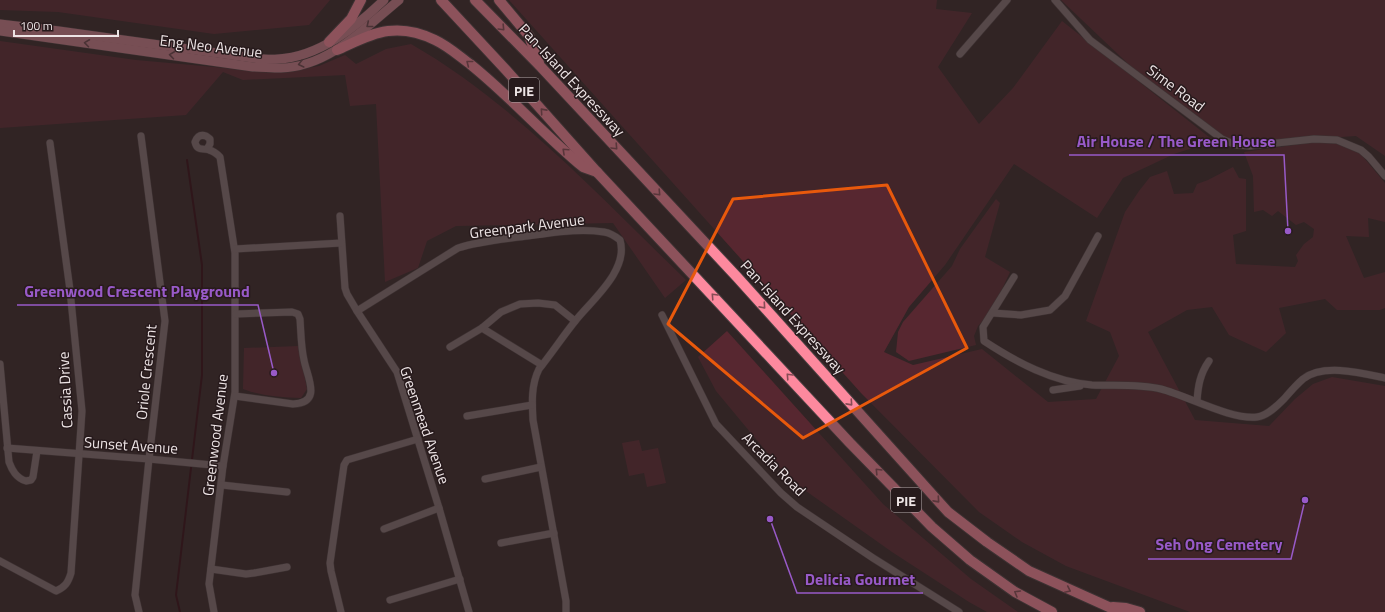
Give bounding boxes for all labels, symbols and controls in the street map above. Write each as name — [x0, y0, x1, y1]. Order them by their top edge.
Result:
scale bar — [14, 12, 118, 38]
text: 100 m — [20, 16, 53, 35]
street label: Pan-Island Expressway — [513, 18, 631, 142]
one-way arrow — [366, 20, 373, 27]
one-way arrow — [498, 23, 505, 31]
street label: Eng Neo Avenue — [158, 28, 264, 64]
one-way arrow — [84, 39, 90, 48]
one-way arrow — [169, 51, 175, 60]
one-way arrow — [297, 59, 304, 68]
street label: Sime Road — [1142, 59, 1210, 117]
one-way arrow — [466, 61, 473, 68]
road number: PIE — [509, 78, 539, 102]
one-way arrow — [540, 108, 547, 116]
callout: Air House / The Green House — [1069, 127, 1284, 155]
text: Air House / The Green House — [1077, 129, 1275, 153]
one-way arrow — [610, 142, 618, 150]
one-way arrow — [562, 148, 570, 156]
one-way arrow — [653, 188, 661, 196]
street label: Greenpark Avenue — [468, 208, 586, 244]
street label: Pan-Island Expressway — [735, 255, 851, 379]
callout: Greenwood Crescent Playground — [17, 277, 258, 305]
text: Greenwood Crescent Playground — [24, 279, 250, 303]
one-way arrow — [711, 293, 719, 301]
one-way arrow — [758, 302, 765, 309]
street label: Oriole Crescent — [130, 323, 163, 421]
street label: Cassia Drive — [52, 351, 78, 429]
street label: Greenmead Avenue — [394, 363, 456, 487]
street label: Greenwood Avenue — [196, 373, 234, 497]
one-way arrow — [787, 374, 794, 381]
one-way arrow — [845, 398, 852, 406]
street label: Arcadia Road — [737, 427, 811, 501]
street label: Sunset Avenue — [83, 430, 179, 460]
one-way arrow — [875, 468, 883, 476]
road number: PIE — [891, 488, 921, 512]
one-way arrow — [932, 495, 939, 502]
callout: Seh Ong Cemetery — [1148, 531, 1291, 559]
text: Seh Ong Cemetery — [1156, 532, 1282, 556]
callout: Delicia Gourmet — [797, 565, 923, 593]
text: Delicia Gourmet — [805, 567, 915, 591]
one-way arrow — [1064, 585, 1072, 593]
one-way arrow — [1014, 591, 1022, 598]

